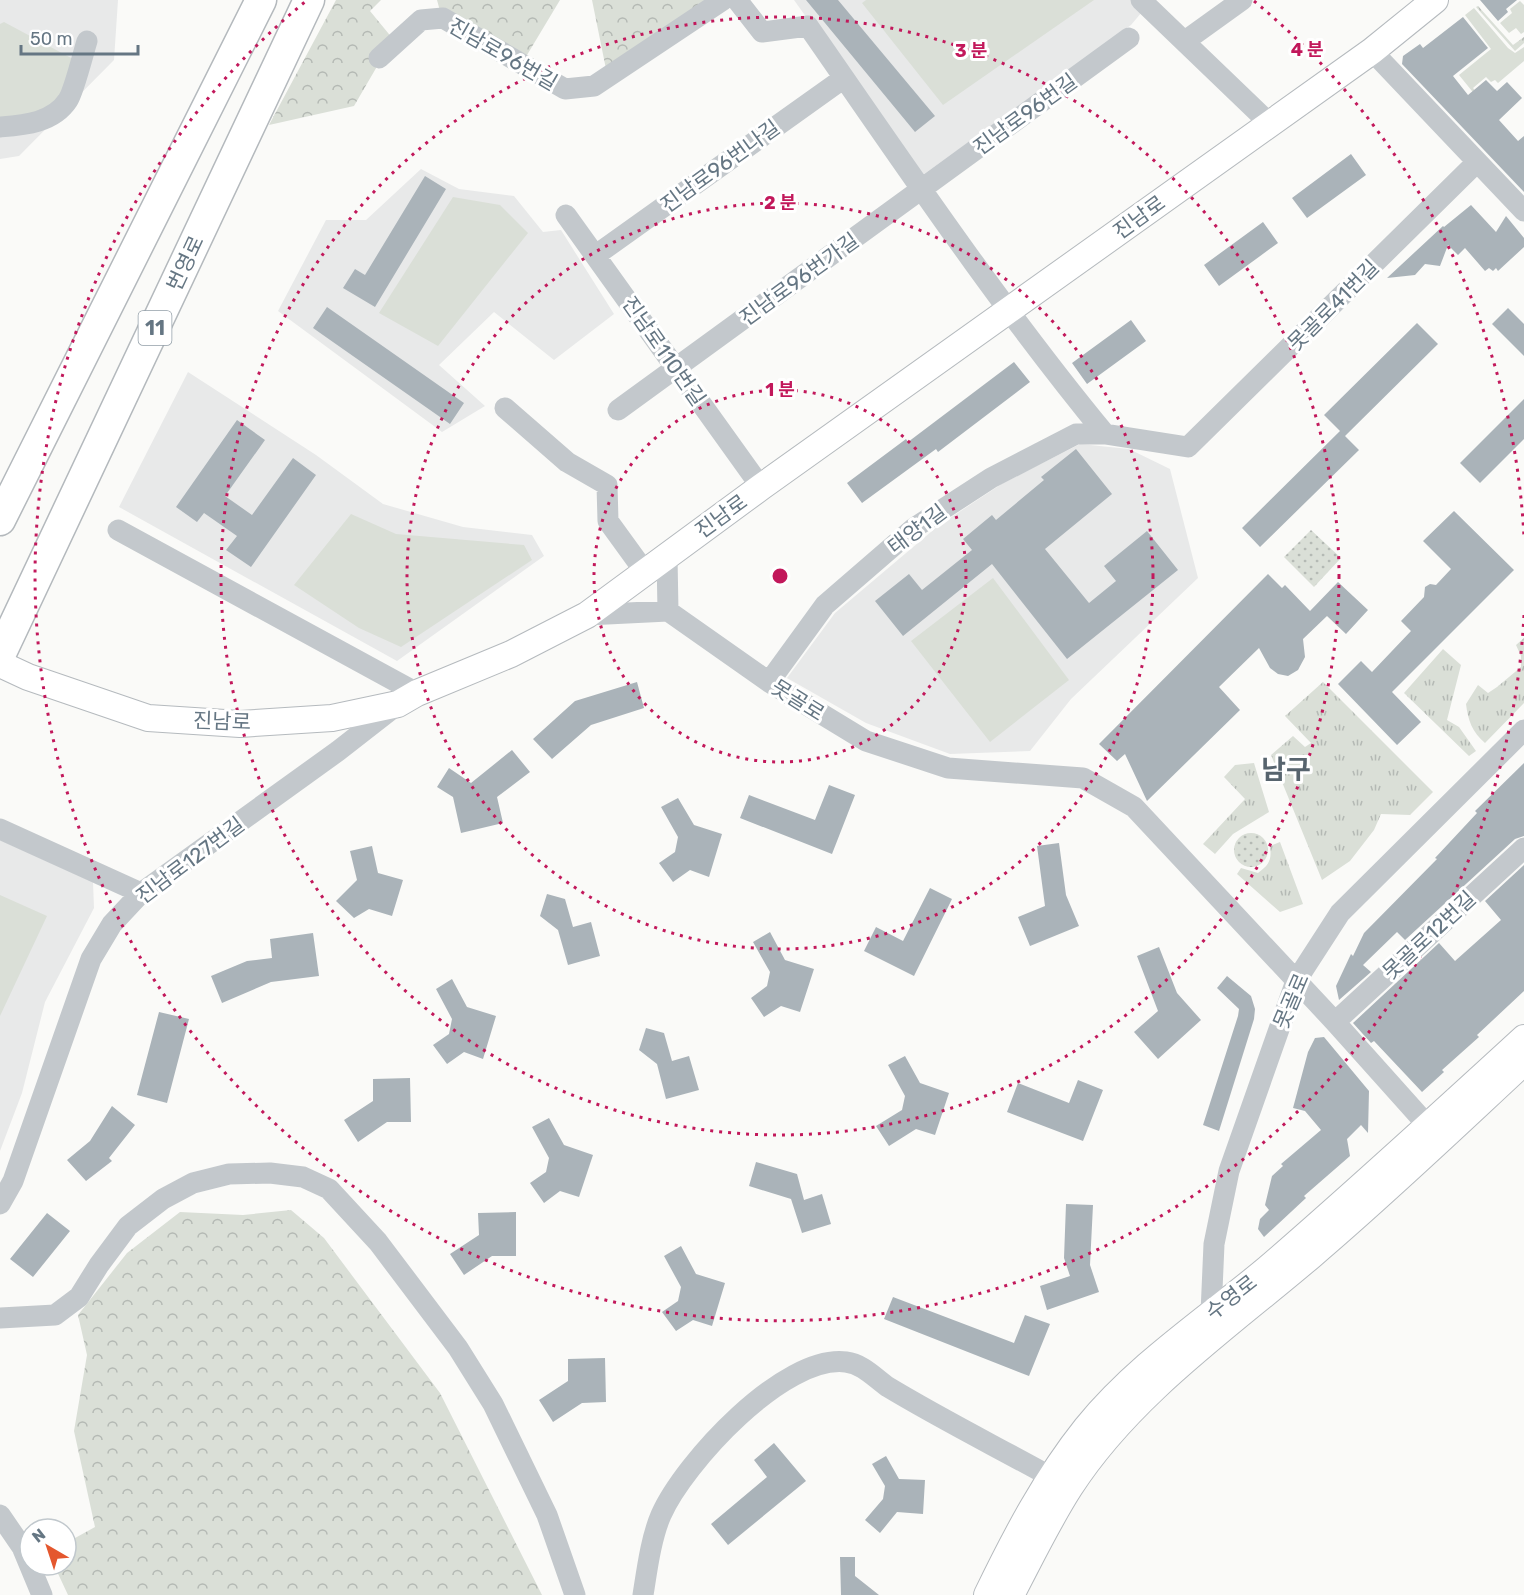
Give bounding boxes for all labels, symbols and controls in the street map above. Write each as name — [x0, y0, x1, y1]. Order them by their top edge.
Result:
street label: 진남로96번길 — [444, 13, 562, 95]
scale bar — [21, 18, 138, 56]
text: 50 m — [30, 28, 73, 50]
text: 4 분 — [1291, 39, 1324, 61]
text: 3 분 — [955, 40, 988, 62]
street label: 진남로96번길 — [968, 68, 1082, 160]
street label: 진남로96번나길 — [656, 114, 784, 218]
street label: 진남로 — [1108, 190, 1170, 244]
text: 2 분 — [764, 192, 796, 214]
street label: 진남로96번가길 — [735, 227, 863, 331]
street label: 번영로 — [161, 231, 209, 295]
street label: 못골로41번길 — [1282, 254, 1384, 356]
street label: 진남로110번길 — [617, 291, 711, 411]
road number: 11 — [138, 311, 172, 345]
text: 1 분 — [765, 379, 795, 401]
street label: 진남로 — [690, 489, 752, 543]
street label: 태양1길 — [883, 499, 951, 559]
centre of rings — [770, 566, 790, 586]
street label: 못골로 — [767, 674, 829, 726]
street label: 진남로 — [193, 707, 251, 735]
district label: 남구 — [1261, 754, 1311, 786]
street label: 진남로127번길 — [131, 811, 249, 909]
street label: 못골로12번길 — [1377, 886, 1481, 984]
street label: 못골로 — [1268, 969, 1314, 1033]
street label: 수영로 — [1200, 1269, 1262, 1325]
north arrow — [18, 1517, 78, 1577]
text: N — [28, 1525, 49, 1547]

